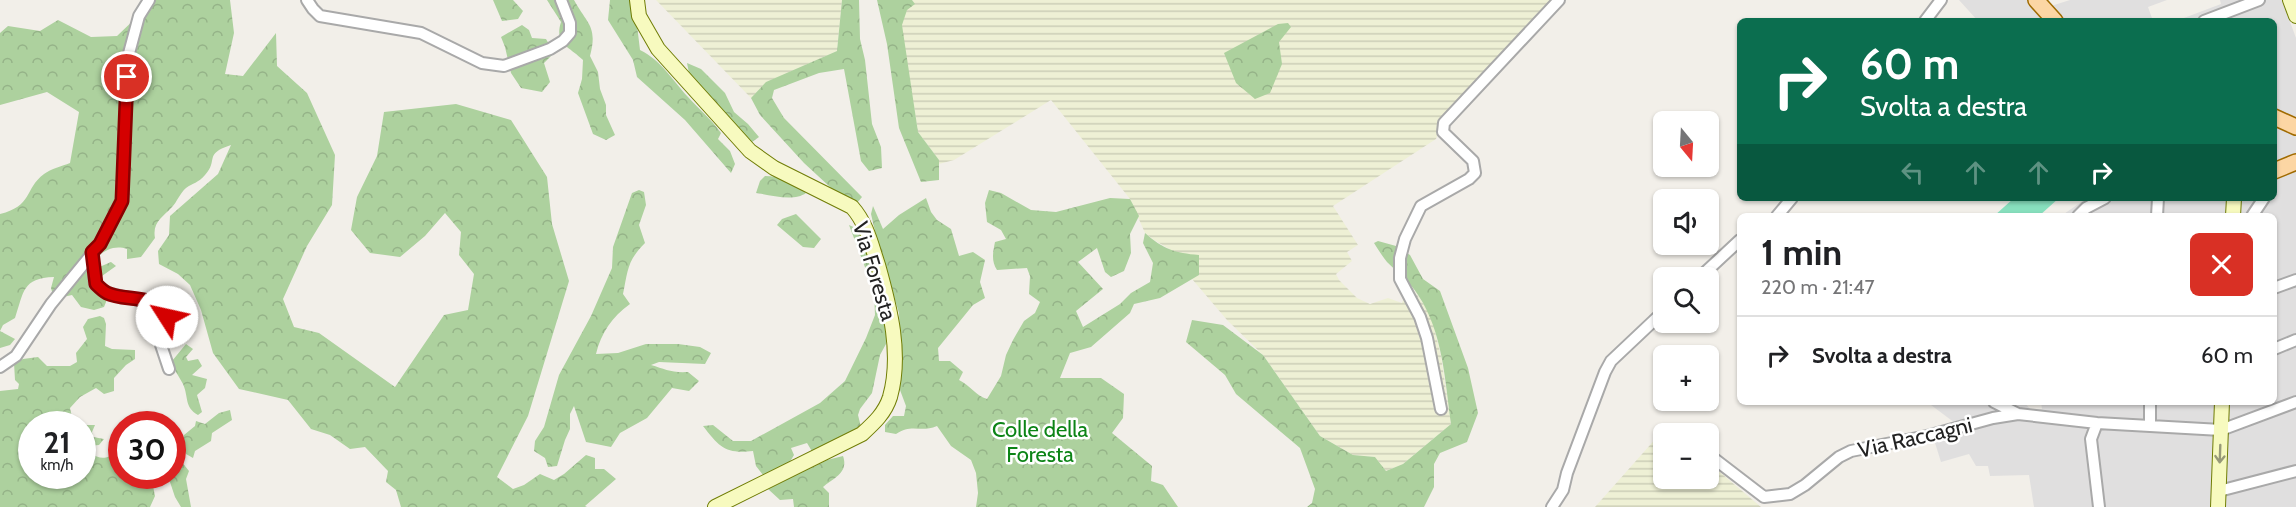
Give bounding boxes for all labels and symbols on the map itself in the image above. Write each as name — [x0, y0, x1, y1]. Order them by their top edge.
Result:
pin — [101, 51, 152, 102]
north arrow — [1653, 111, 1719, 177]
street label: Via Foresta — [847, 218, 903, 324]
position arrow — [135, 285, 199, 349]
speed limit sign: 30 — [108, 411, 186, 489]
street label: Via Raccagni — [1855, 411, 1975, 464]
park label: Colle della Foresta — [992, 416, 1089, 468]
one-way arrow — [2214, 444, 2226, 464]

